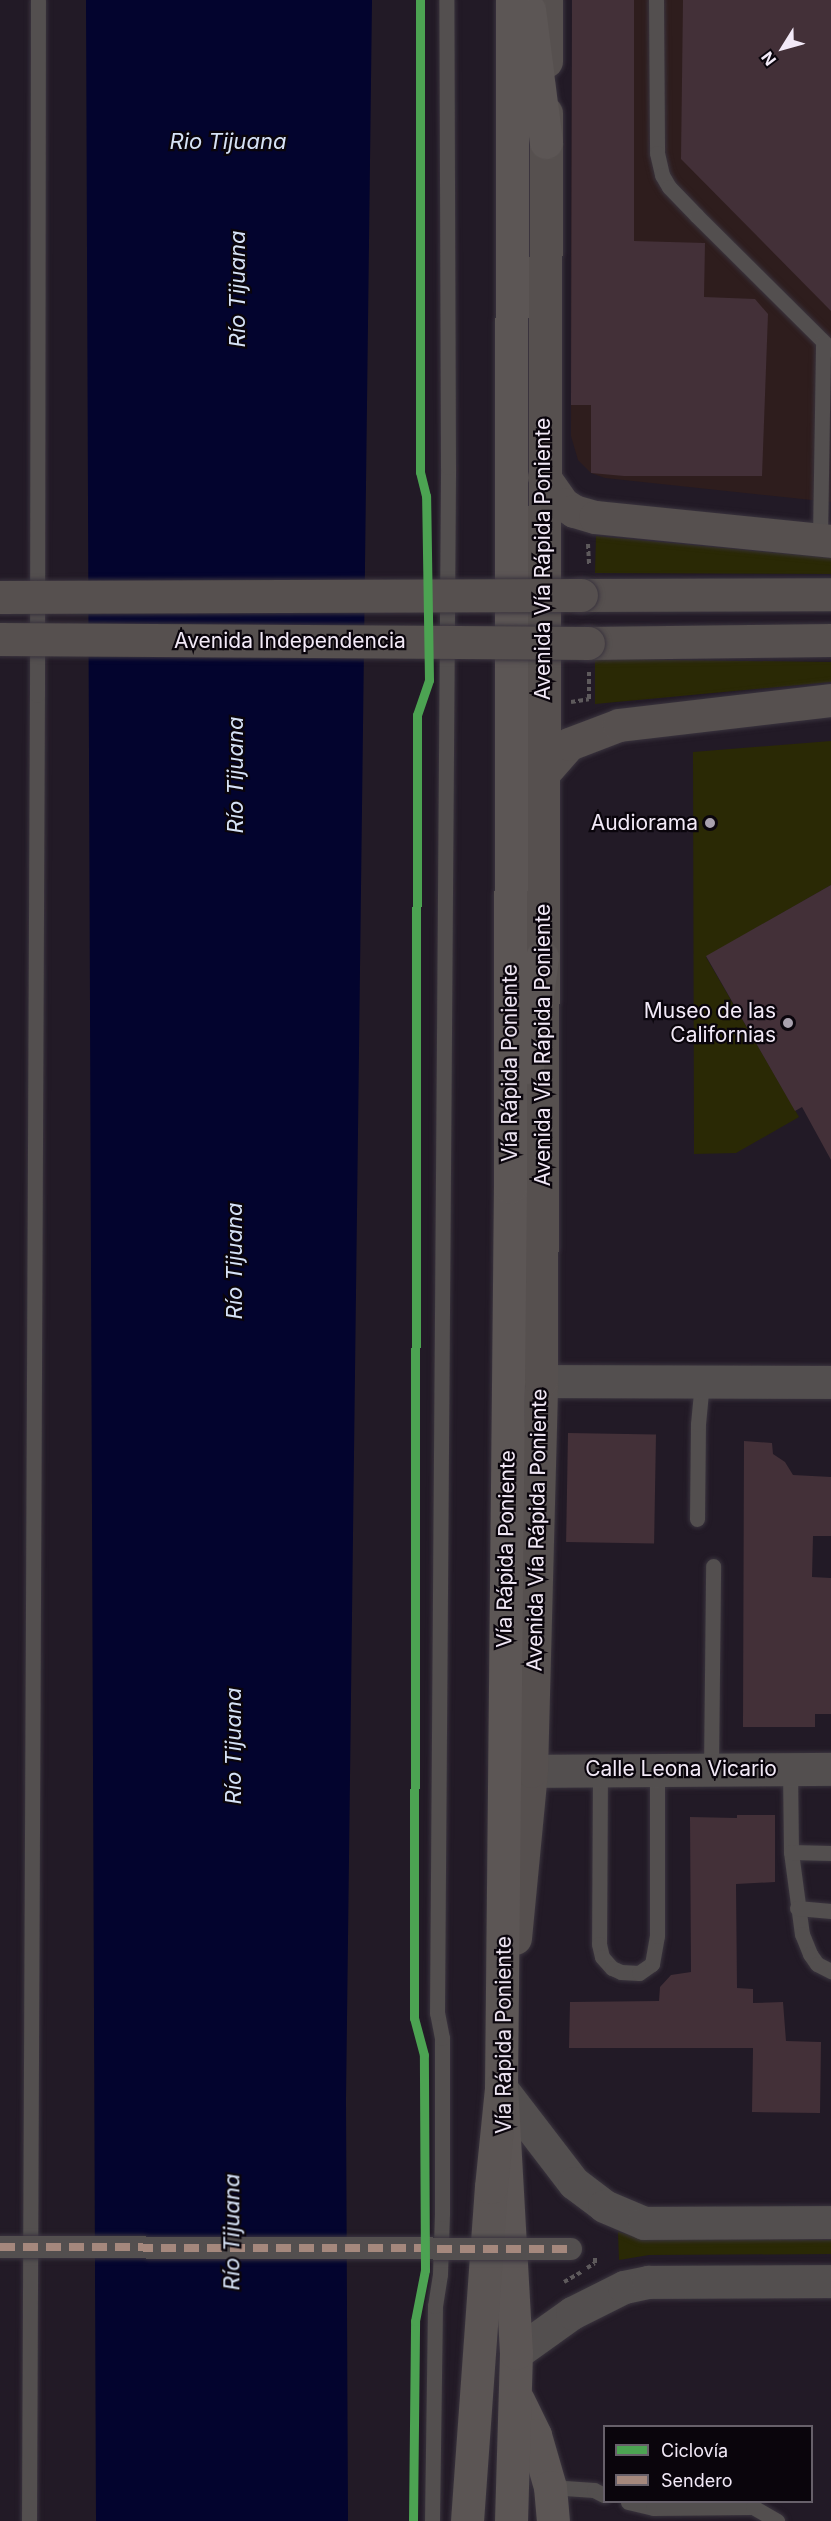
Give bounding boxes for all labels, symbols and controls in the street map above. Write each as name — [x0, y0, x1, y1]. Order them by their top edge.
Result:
north arrow — [753, 18, 813, 78]
text: N — [757, 48, 780, 70]
water label: Rio Tijuana — [170, 129, 286, 155]
water label: Río Tijuana — [225, 231, 251, 347]
street label: Avenida Vía Rápida Poniente — [530, 418, 556, 700]
street label: Avenida Independencia — [174, 628, 406, 654]
water label: Río Tijuana — [223, 717, 249, 833]
place label: Audiorama — [591, 810, 698, 836]
marker: Audiorama — [703, 816, 717, 830]
street label: Avenida Vía Rápida Poniente — [530, 904, 556, 1186]
street label: Vía Rápida Poniente — [497, 964, 523, 1162]
place label: Museo de las Californias — [644, 998, 776, 1048]
marker: Museo de las Californias — [781, 1016, 795, 1030]
water label: Río Tijuana — [222, 1203, 248, 1319]
street label: Avenida Vía Rápida Poniente — [522, 1388, 552, 1672]
street label: Vía Rápida Poniente — [492, 1450, 520, 1648]
water label: Río Tijuana — [221, 1688, 247, 1804]
street label: Calle Leona Vicario — [585, 1756, 777, 1782]
street label: Vía Rápida Poniente — [491, 1936, 517, 2134]
water label: Río Tijuana — [219, 2174, 245, 2290]
legend — [603, 2425, 813, 2503]
text: Ciclovía — [661, 2440, 728, 2461]
text: Sendero — [661, 2470, 732, 2491]

